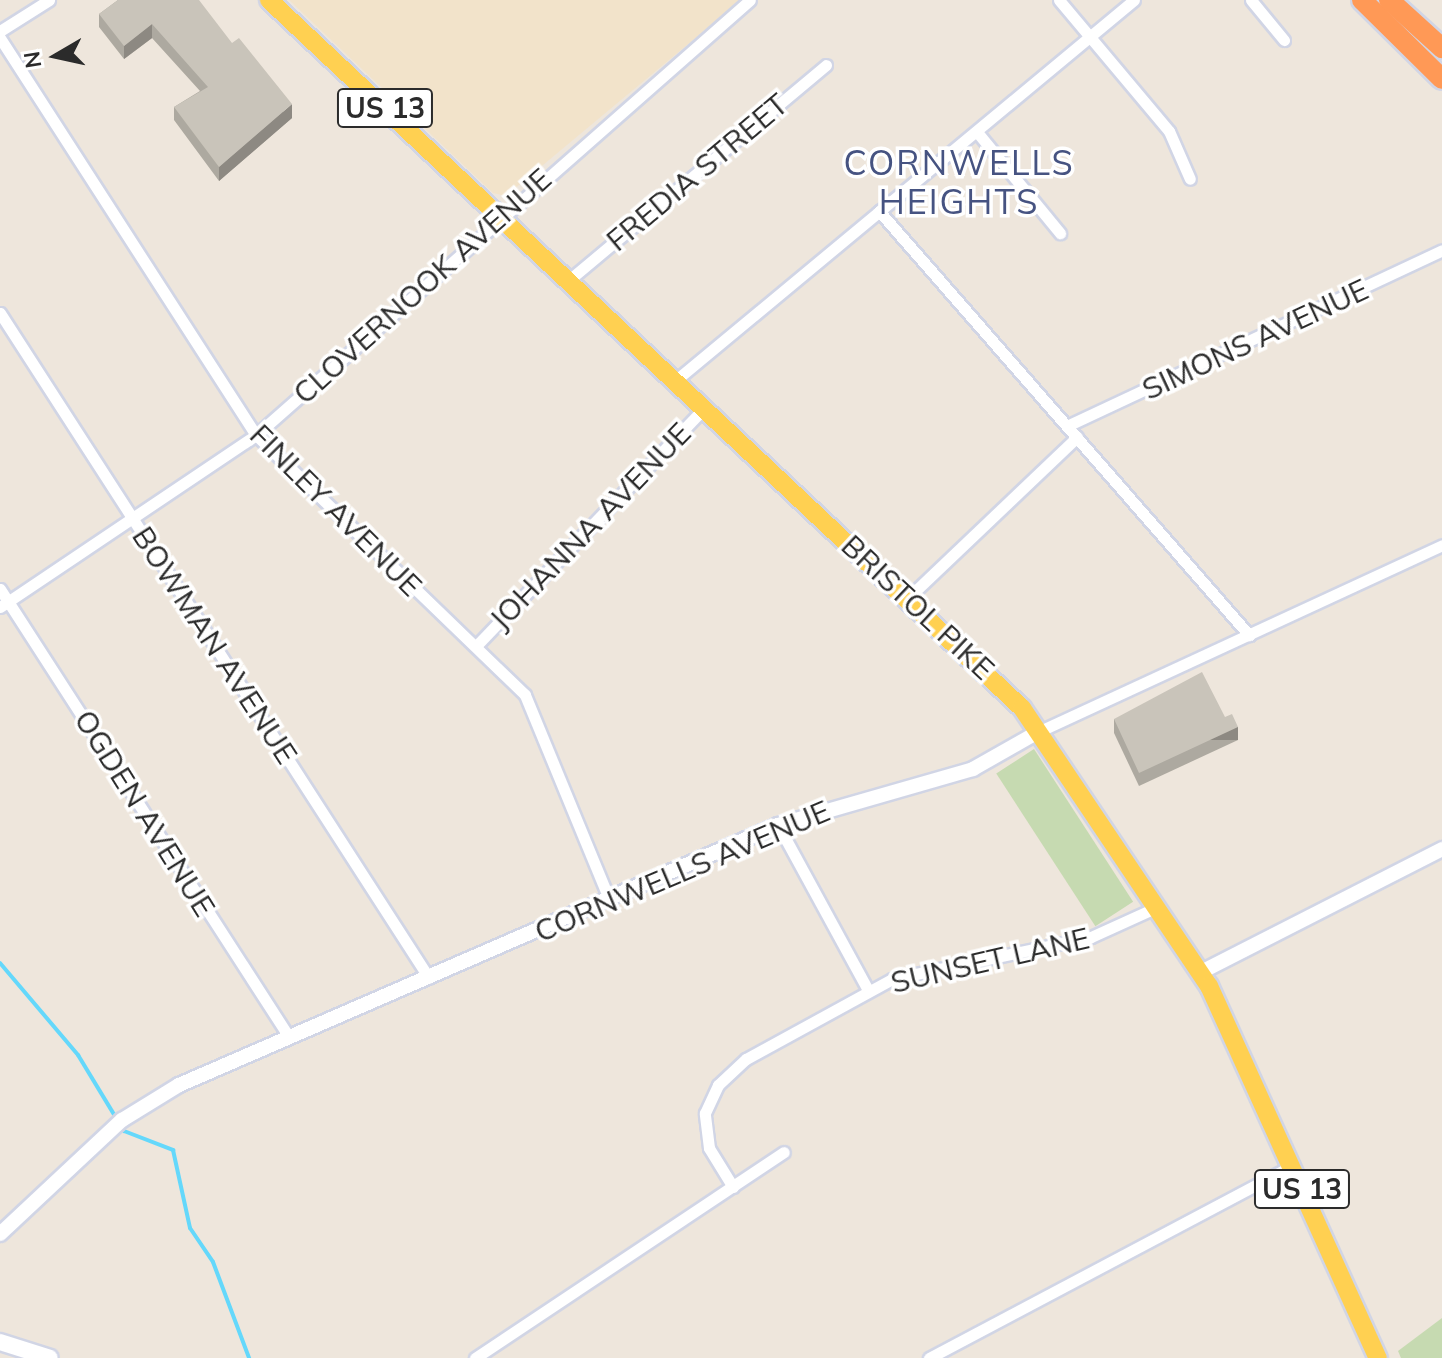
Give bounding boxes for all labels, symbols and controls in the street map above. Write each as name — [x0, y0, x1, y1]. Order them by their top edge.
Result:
north arrow — [16, 16, 96, 96]
text: N — [17, 49, 47, 70]
road number: US 13 — [335, 84, 435, 132]
street label: FREDIA STREET — [599, 86, 795, 258]
district label: CORNWELLS HEIGHTS — [843, 142, 1075, 222]
street label: CLOVERNOOK AVENUE — [286, 161, 558, 411]
street label: SIMONS AVENUE — [1136, 271, 1374, 407]
street label: JOHANNA AVENUE — [482, 415, 698, 637]
street label: FINLEY AVENUE — [243, 417, 429, 603]
street label: BOWMAN AVENUE — [125, 520, 305, 770]
street label: BRISTOL PIKE — [834, 527, 1002, 687]
street label: OGDEN AVENUE — [67, 703, 223, 923]
street label: CORNWELLS AVENUE — [529, 793, 835, 949]
street label: SUNSET LANE — [887, 920, 1093, 1000]
road number: US 13 — [1252, 1165, 1352, 1213]

